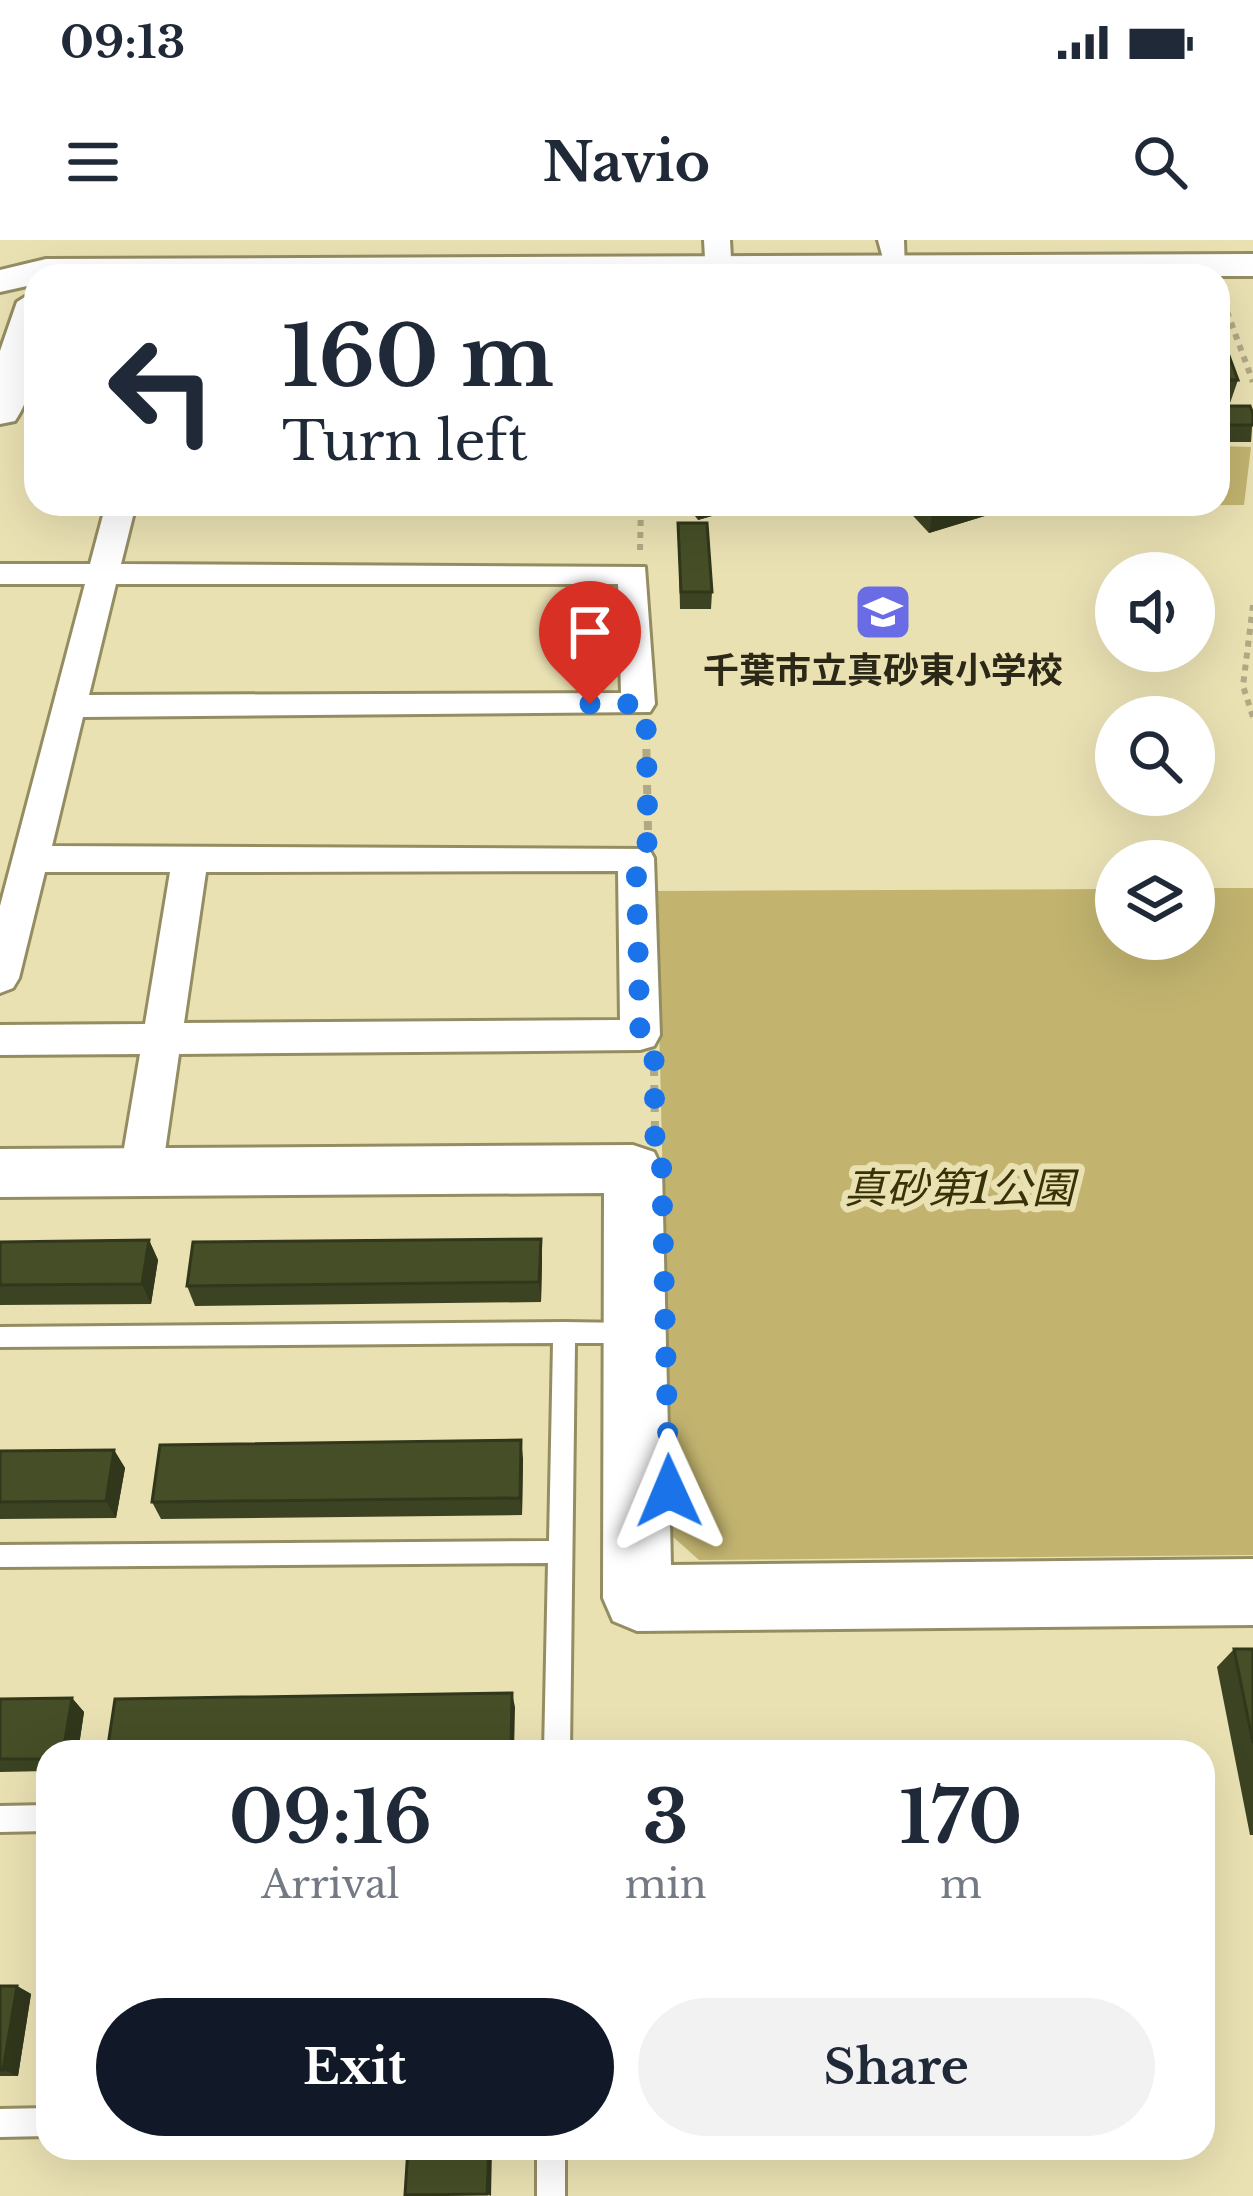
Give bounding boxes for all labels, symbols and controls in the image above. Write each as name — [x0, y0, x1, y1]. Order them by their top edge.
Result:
text: 09:13 — [60, 14, 185, 70]
icon: menu — [60, 129, 126, 195]
text: Navio — [543, 129, 710, 196]
icon: search — [1127, 129, 1193, 195]
text: 160 m — [282, 305, 554, 409]
icon: left — [84, 312, 240, 468]
text: Turn left — [282, 408, 528, 475]
map controls — [1095, 552, 1215, 960]
button: sound — [1095, 552, 1215, 672]
pin — [539, 581, 641, 704]
school or university icon: 千葉市立真砂東小学校 — [852, 581, 914, 643]
icon: arrive — [557, 599, 623, 665]
place label: 千葉市立真砂東小学校 — [703, 648, 1063, 693]
button: search — [1095, 696, 1215, 816]
button: layers — [1095, 840, 1215, 960]
park label: 真砂第1公園 — [844, 1162, 1079, 1214]
position arrow — [606, 1428, 732, 1554]
text: 09:16 — [229, 1773, 432, 1862]
text: 3 — [643, 1773, 689, 1862]
text: 170 — [899, 1773, 1022, 1862]
text: Arrival — [261, 1860, 399, 1909]
text: min — [625, 1860, 707, 1909]
text: m — [940, 1860, 982, 1909]
button: Exit — [96, 1998, 614, 2136]
button: Share — [638, 1998, 1155, 2136]

